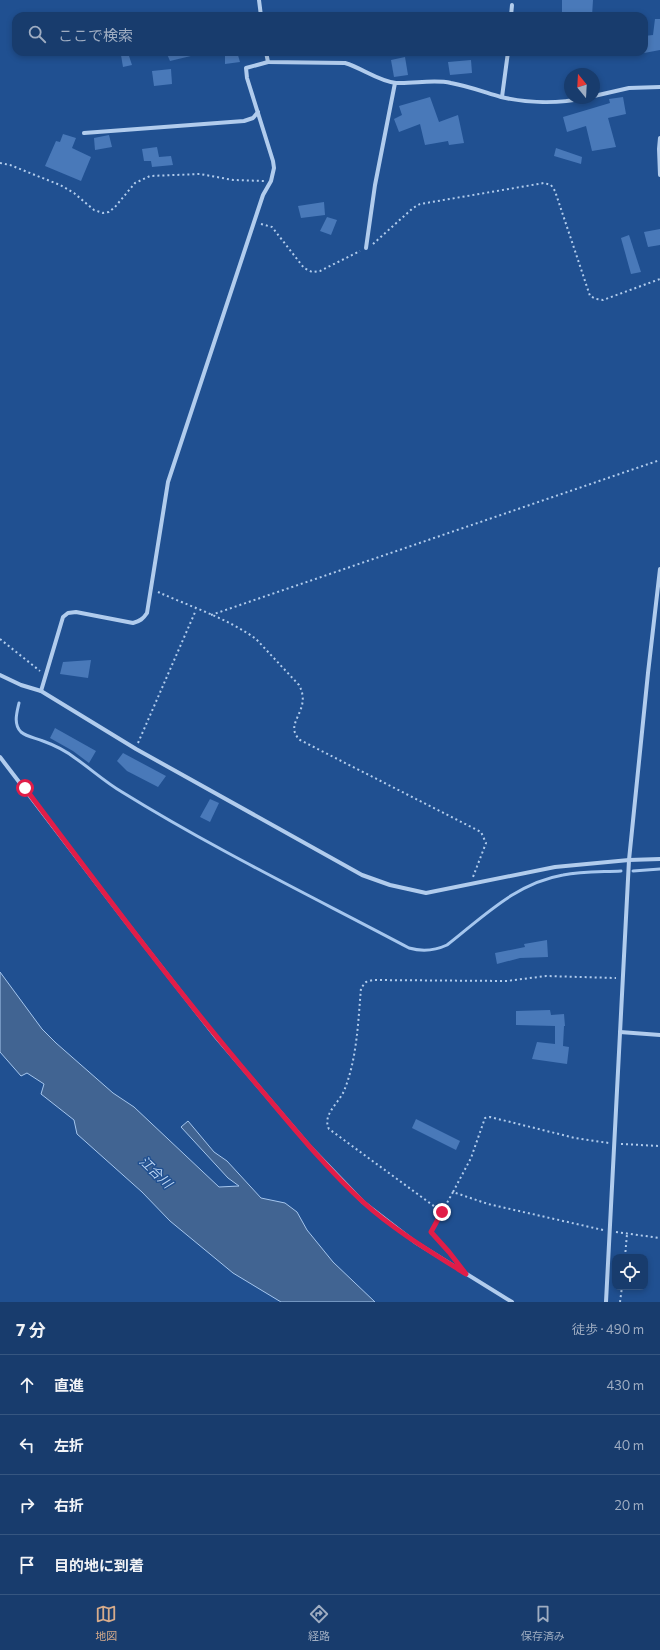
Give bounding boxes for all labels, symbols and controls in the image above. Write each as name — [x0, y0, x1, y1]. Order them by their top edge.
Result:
search box — [12, 12, 648, 56]
icon: search — [26, 23, 48, 45]
text: ここで検索 — [58, 26, 133, 44]
north arrow — [564, 68, 600, 104]
route start — [16, 779, 34, 797]
water label: 江合川 — [136, 1153, 177, 1193]
route end — [433, 1203, 451, 1221]
map controls — [612, 1254, 648, 1290]
button: locate — [612, 1254, 648, 1290]
text: 7 分 — [16, 1319, 46, 1340]
text: 徒歩 · 490 m — [572, 1321, 644, 1337]
icon: ahead — [16, 1374, 38, 1396]
text: 直進 — [54, 1376, 84, 1394]
text: 430 m — [606, 1377, 644, 1393]
icon: left — [16, 1434, 38, 1456]
text: 左折 — [54, 1436, 84, 1454]
text: 40 m — [614, 1437, 644, 1453]
icon: right — [16, 1494, 38, 1516]
text: 右折 — [54, 1496, 84, 1514]
text: 20 m — [615, 1497, 644, 1513]
icon: arrive — [16, 1554, 38, 1576]
text: 目的地に到着 — [54, 1556, 144, 1574]
tab: 地図 — [95, 1603, 117, 1643]
tab: 経路 — [308, 1603, 330, 1643]
tab: 保存済み — [521, 1603, 565, 1643]

